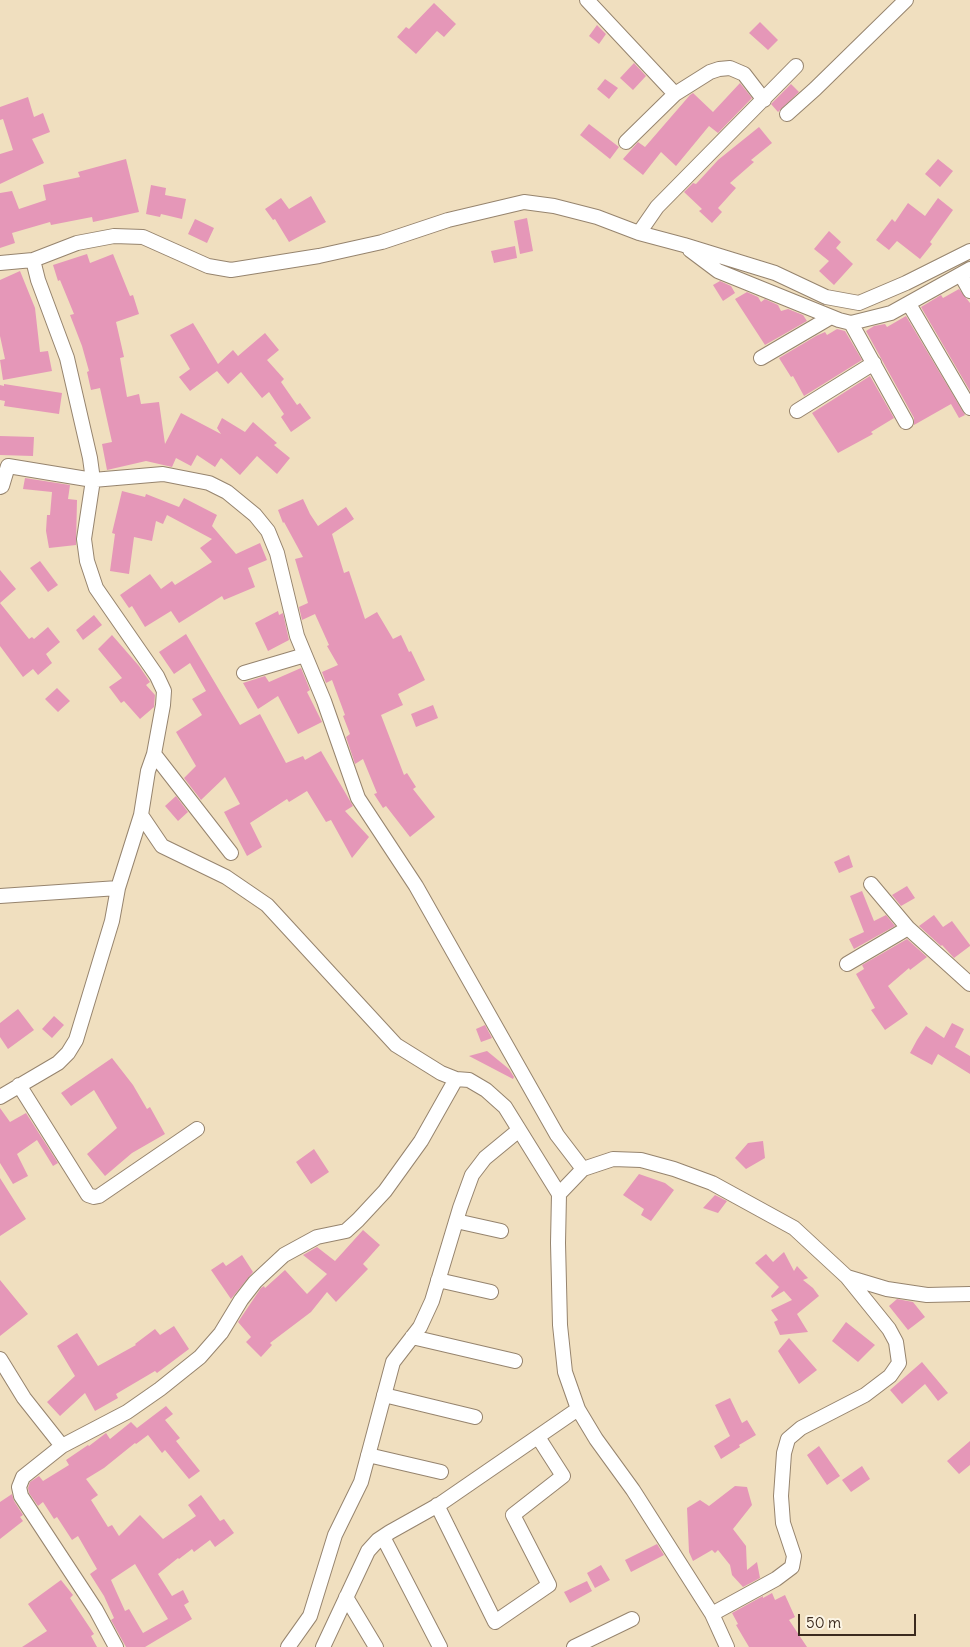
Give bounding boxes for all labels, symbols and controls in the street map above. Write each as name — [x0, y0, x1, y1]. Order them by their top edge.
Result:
scale bar — [800, 1604, 918, 1636]
text: 50 m — [806, 1613, 841, 1632]

